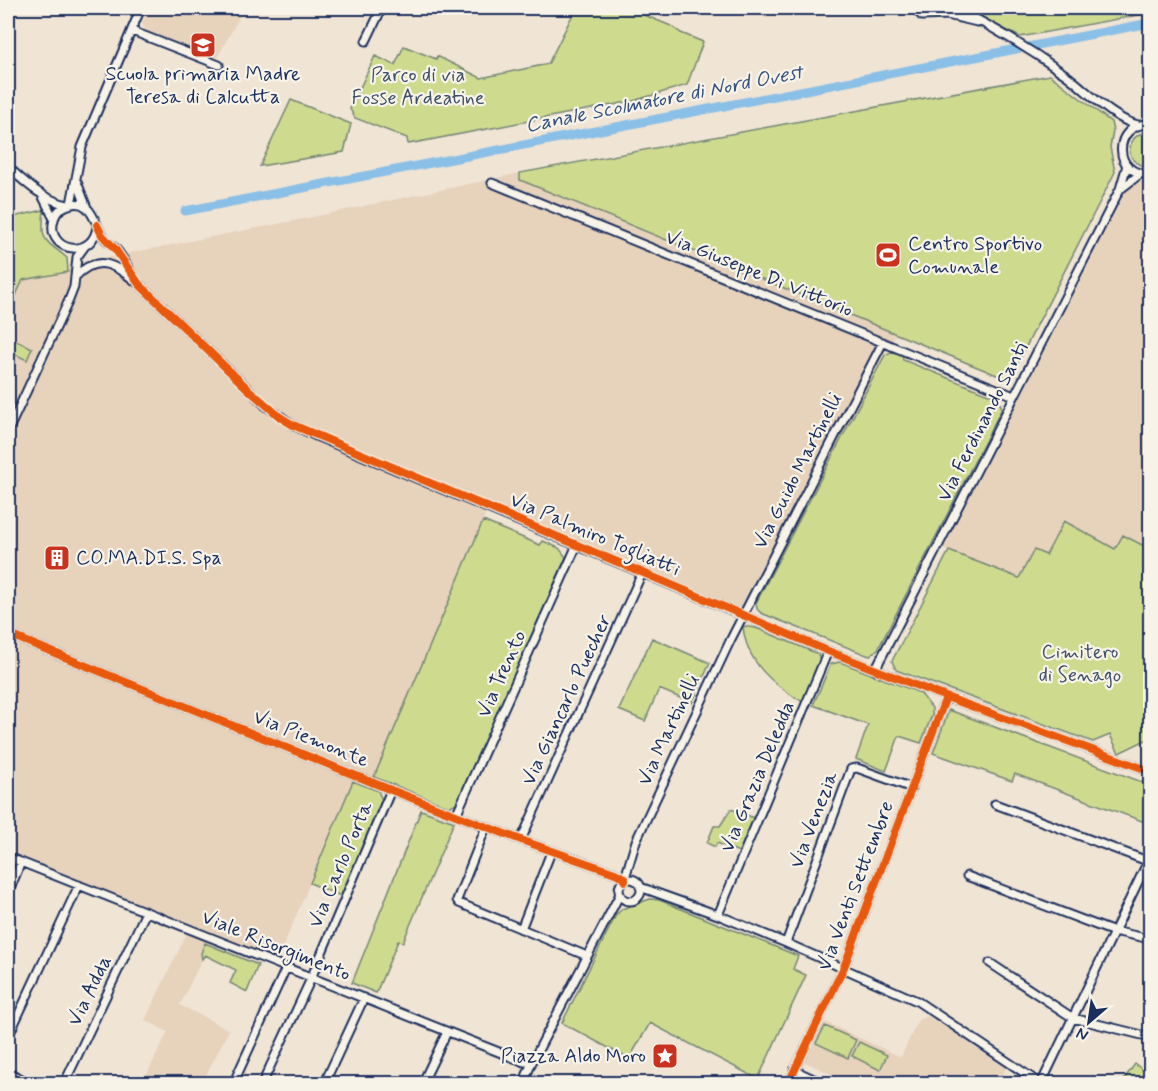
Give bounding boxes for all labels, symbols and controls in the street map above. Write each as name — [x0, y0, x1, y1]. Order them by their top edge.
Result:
school or university icon: Scuola primaria Madre Teresa di Calcutta — [188, 30, 218, 60]
water label: Canale Scolmatore di Nord Ovest — [523, 58, 807, 140]
place label: Scuola primaria Madre Teresa di Calcutta — [106, 61, 300, 111]
park label: Parco di via Fosse Ardeatine — [351, 62, 485, 112]
street label: Via Giuseppe Di Vittorio — [661, 224, 857, 324]
place label: Centro Sportivo Comunale — [908, 231, 1042, 281]
sports icon: Centro Sportivo Comunale — [873, 240, 903, 270]
street label: Via Ferdinando Santi — [931, 338, 1035, 506]
street label: Via Guido Martinelli — [747, 388, 849, 554]
street label: Via Palmiro Togliatti — [505, 487, 684, 585]
building icon: CO.MA.DI.S. Spa — [42, 543, 72, 573]
place label: CO.MA.DI.S. Spa — [76, 545, 222, 572]
street label: Via Giancarlo Puecher — [515, 610, 619, 790]
street label: Via Trento — [471, 626, 533, 722]
park label: Cimitero di Senago — [1039, 639, 1121, 689]
street label: Via Martinelli — [631, 670, 707, 790]
street label: Via Grazia Deledda — [714, 697, 802, 857]
street label: Via Piemonte — [249, 704, 373, 774]
street label: Via Venezia — [783, 767, 845, 872]
street label: Via Carlo Porta — [302, 797, 380, 932]
street label: Via Venti Settembre — [811, 797, 901, 975]
street label: Viale Risorgimento — [197, 904, 354, 989]
street label: Via Adda — [61, 951, 119, 1031]
north arrow — [1059, 992, 1119, 1052]
text: N — [1073, 1022, 1092, 1046]
place icon: Piazza Aldo Moro — [650, 1041, 680, 1071]
place label: Piazza Aldo Moro — [501, 1043, 646, 1070]

